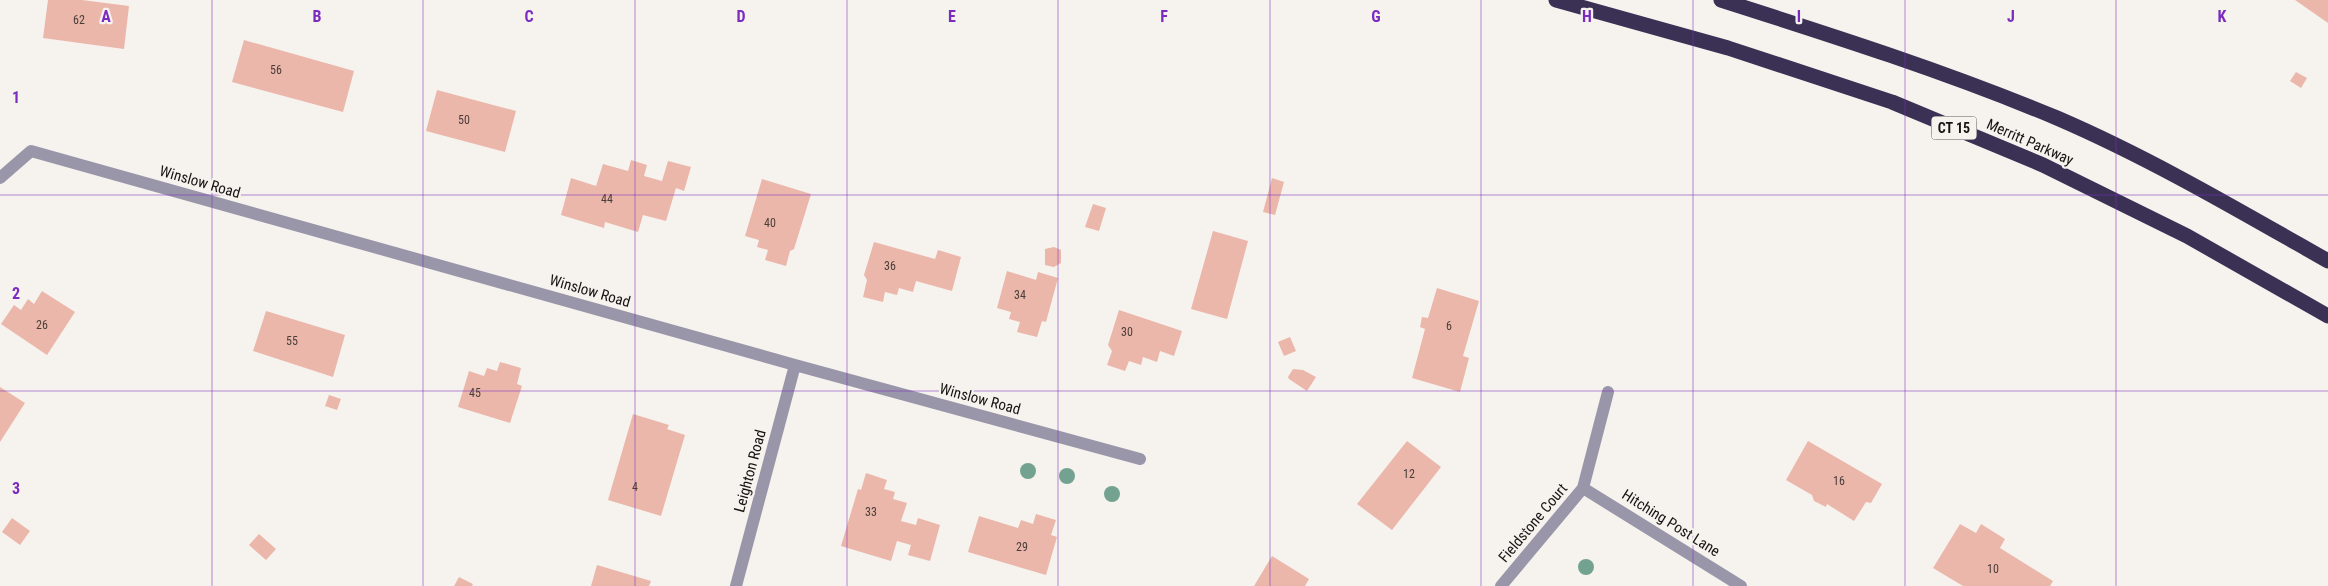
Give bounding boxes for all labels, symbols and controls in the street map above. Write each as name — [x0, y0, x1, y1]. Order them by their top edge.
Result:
text: A — [101, 7, 111, 26]
text: B — [313, 7, 322, 26]
text: C — [524, 7, 534, 26]
text: D — [736, 7, 746, 26]
text: E — [948, 7, 956, 26]
text: F — [1160, 7, 1168, 26]
text: G — [1371, 7, 1381, 26]
text: H — [1582, 7, 1592, 26]
text: I — [1797, 7, 1801, 26]
text: J — [2007, 7, 2015, 26]
text: K — [2218, 7, 2227, 26]
house number: 62 — [73, 13, 85, 27]
house number: 56 — [270, 63, 282, 77]
text: 1 — [12, 88, 20, 107]
house number: 50 — [458, 113, 470, 127]
street label: Merritt Parkway — [1984, 115, 2076, 169]
road number: CT 15 — [1932, 116, 1976, 140]
street label: Winslow Road — [157, 162, 243, 202]
house number: 44 — [601, 192, 613, 206]
house number: 40 — [764, 216, 776, 230]
house number: 36 — [884, 259, 896, 273]
street label: Winslow Road — [547, 271, 633, 311]
text: 2 — [12, 284, 20, 303]
house number: 34 — [1014, 288, 1026, 302]
house number: 26 — [36, 318, 48, 332]
house number: 6 — [1446, 319, 1452, 333]
house number: 30 — [1121, 325, 1133, 339]
house number: 55 — [286, 334, 298, 348]
street label: Winslow Road — [937, 380, 1023, 418]
house number: 45 — [469, 386, 481, 400]
street label: Leighton Road — [730, 428, 770, 514]
house number: 12 — [1403, 467, 1415, 481]
house number: 16 — [1833, 474, 1845, 488]
text: 3 — [12, 479, 20, 498]
house number: 4 — [632, 480, 638, 494]
street label: Fieldstone Court — [1495, 480, 1571, 566]
street label: Hitching Post Lane — [1619, 486, 1723, 560]
house number: 33 — [865, 505, 877, 519]
house number: 29 — [1016, 540, 1028, 554]
house number: 10 — [1987, 562, 1999, 576]

